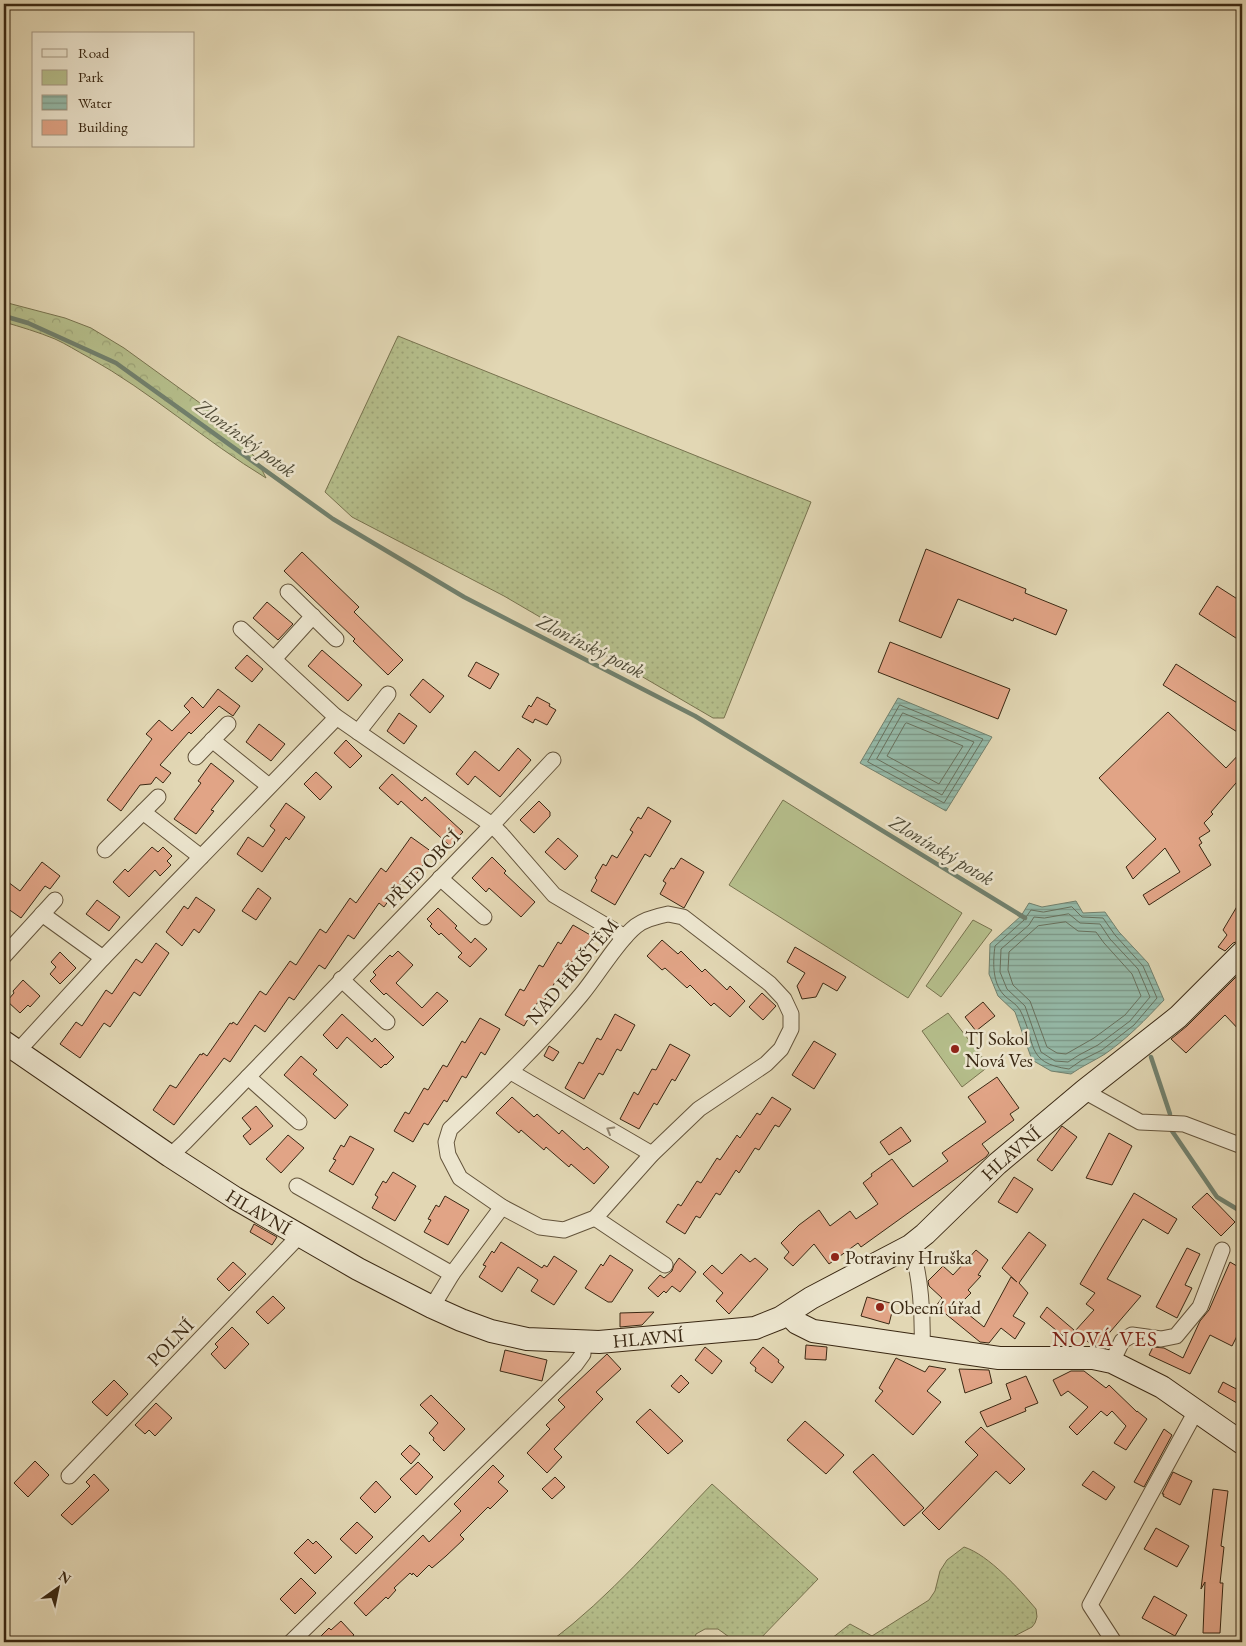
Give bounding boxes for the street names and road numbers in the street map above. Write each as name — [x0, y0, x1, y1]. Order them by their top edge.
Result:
street label: PŘED OBCÍ — [379, 824, 466, 912]
street label: NAD HŘIŠTĚM — [521, 913, 624, 1030]
street label: HLAVNÍ — [976, 1120, 1046, 1186]
street label: HLAVNÍ — [221, 1183, 296, 1241]
street label: POLNÍ — [141, 1313, 200, 1372]
street label: HLAVNÍ — [612, 1322, 685, 1354]

